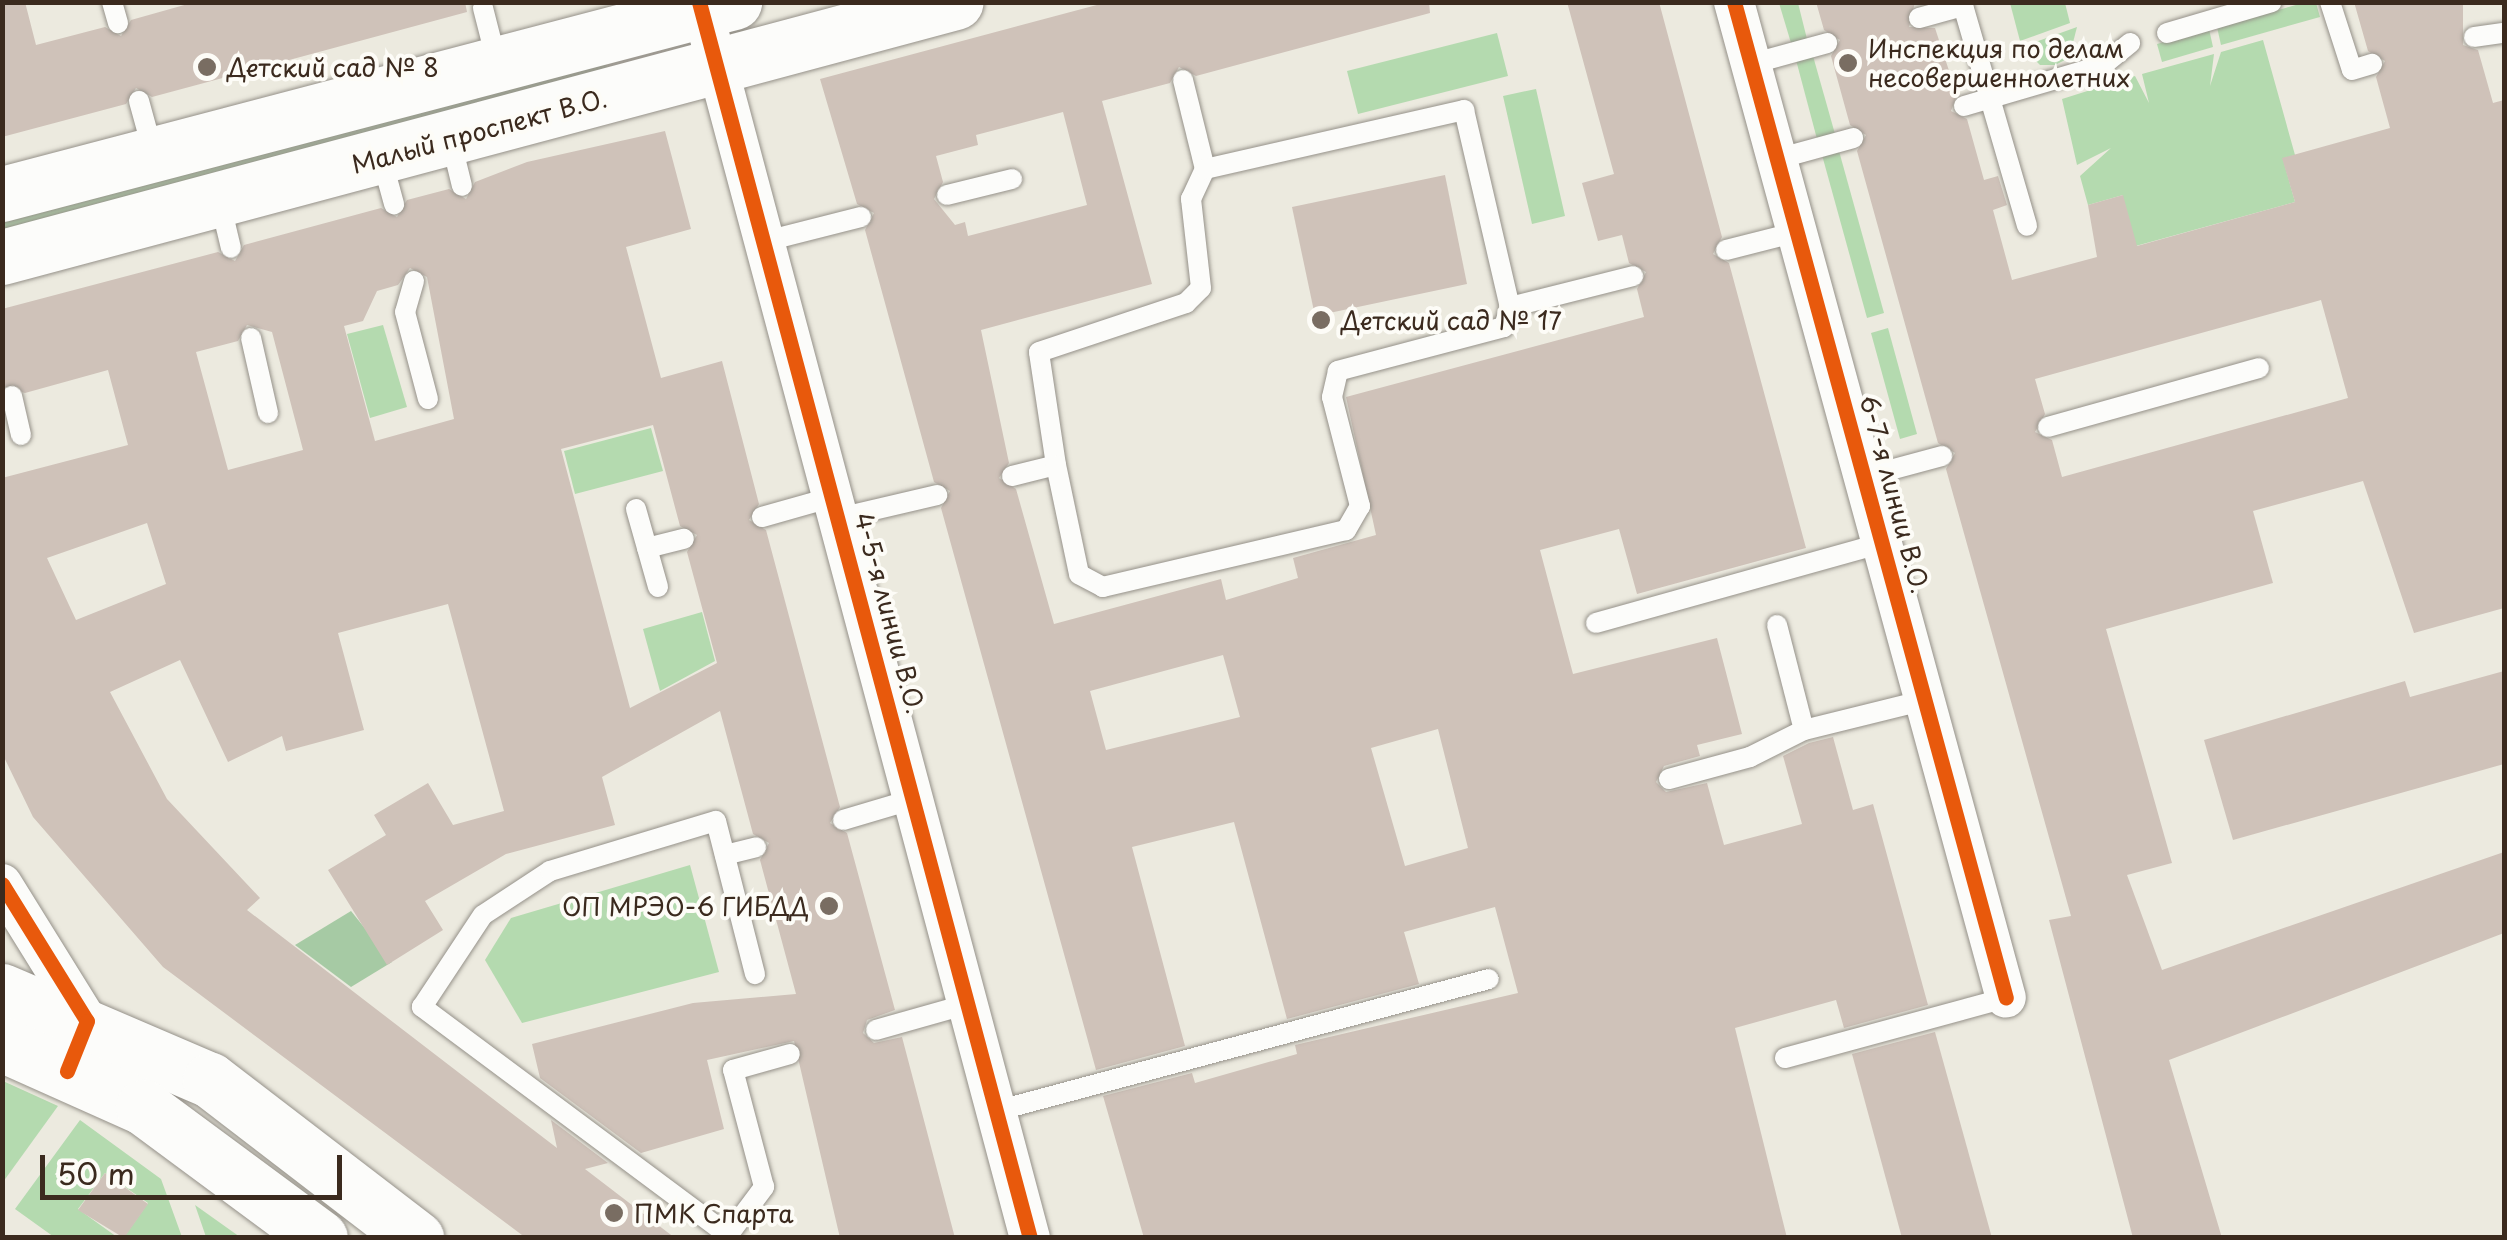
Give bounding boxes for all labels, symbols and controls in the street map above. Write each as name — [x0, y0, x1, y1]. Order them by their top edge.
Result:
place label: Инспекция по делам несовершеннолетних — [1868, 34, 2130, 93]
place label: Детский сад № 8 — [227, 52, 441, 82]
marker: Инспекция по делам несовершеннолетних — [1837, 52, 1859, 74]
marker: Детский сад № 8 — [196, 56, 218, 78]
street label: Малый проспект В.О. — [348, 82, 610, 180]
place label: Детский сад № 17 — [1341, 305, 1564, 335]
marker: Детский сад № 17 — [1310, 309, 1332, 331]
street label: 6-7-я линии В.О. — [1854, 392, 1936, 596]
street label: 4-5-я линии В.О. — [849, 509, 931, 717]
place label: ОП МРЭО-6 ГИБДД — [561, 891, 809, 921]
marker: ОП МРЭО-6 ГИБДД — [818, 895, 840, 917]
scale bar — [45, 1135, 348, 1197]
text: 50 m — [57, 1150, 135, 1195]
place label: ПМК Спарта — [634, 1198, 792, 1228]
marker: ПМК Спарта — [603, 1202, 625, 1224]

